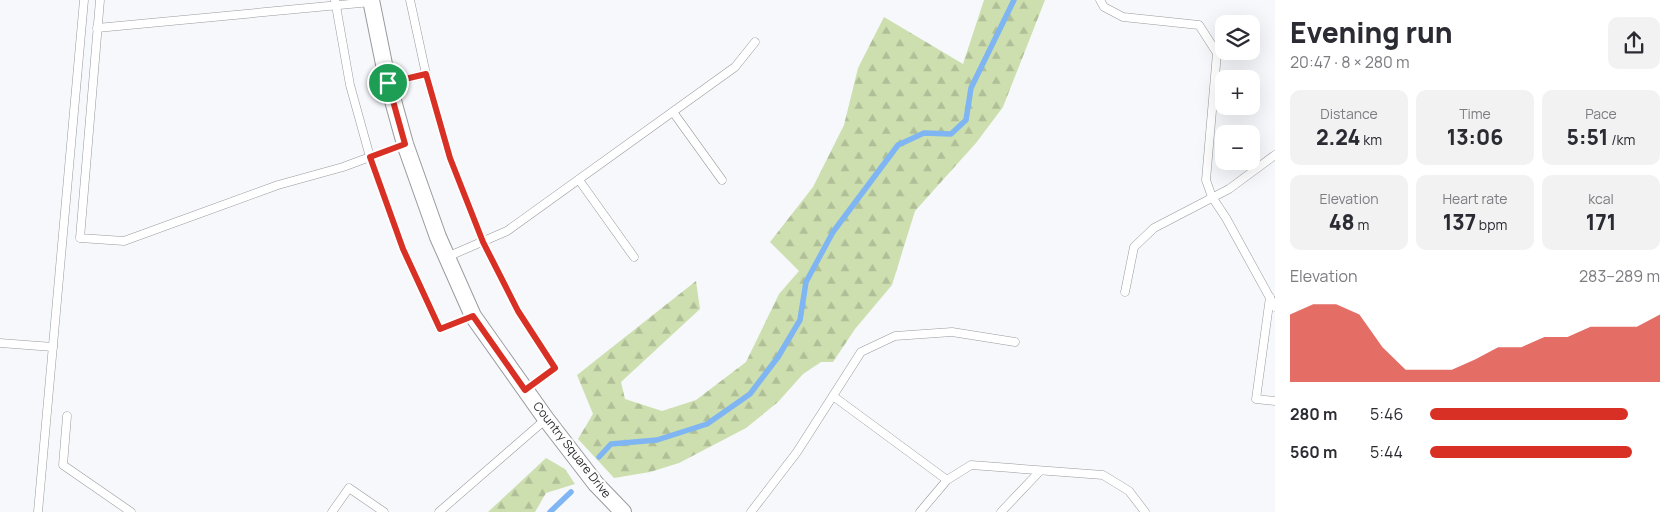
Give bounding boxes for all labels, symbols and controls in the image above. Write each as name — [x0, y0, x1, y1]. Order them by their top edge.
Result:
text: Evening run — [1290, 13, 1453, 51]
map controls — [1215, 15, 1260, 170]
button: layers — [1215, 15, 1260, 60]
button: share — [1608, 17, 1660, 69]
text: 20:47 · 8 × 280 m — [1290, 51, 1410, 73]
pin — [367, 62, 409, 104]
icon: arrive — [374, 69, 402, 97]
button: + — [1215, 70, 1260, 115]
text: Distance — [1320, 104, 1378, 123]
text: Time — [1459, 104, 1491, 123]
text: Pace — [1585, 104, 1617, 123]
text: 2.24 — [1316, 123, 1360, 151]
text: 13:06 — [1447, 123, 1503, 151]
text: 5:51 — [1567, 123, 1608, 151]
button: − — [1215, 125, 1260, 170]
text: km — [1360, 130, 1382, 149]
text: /km — [1608, 130, 1635, 149]
text: Elevation — [1319, 189, 1379, 208]
text: Heart rate — [1443, 189, 1507, 208]
text: kcal — [1588, 189, 1614, 208]
text: 48 — [1329, 208, 1355, 236]
text: 137 — [1443, 208, 1476, 236]
text: 171 — [1586, 208, 1616, 236]
text: m — [1355, 215, 1369, 234]
text: bpm — [1476, 215, 1507, 234]
text: Elevation — [1290, 265, 1358, 287]
text: 283–289 m — [1579, 265, 1660, 287]
street label: Country Square Drive — [529, 398, 615, 501]
text: 280 m — [1290, 403, 1337, 425]
text: 5:46 — [1370, 403, 1403, 425]
text: 560 m — [1290, 441, 1337, 463]
text: 5:44 — [1370, 441, 1403, 463]

